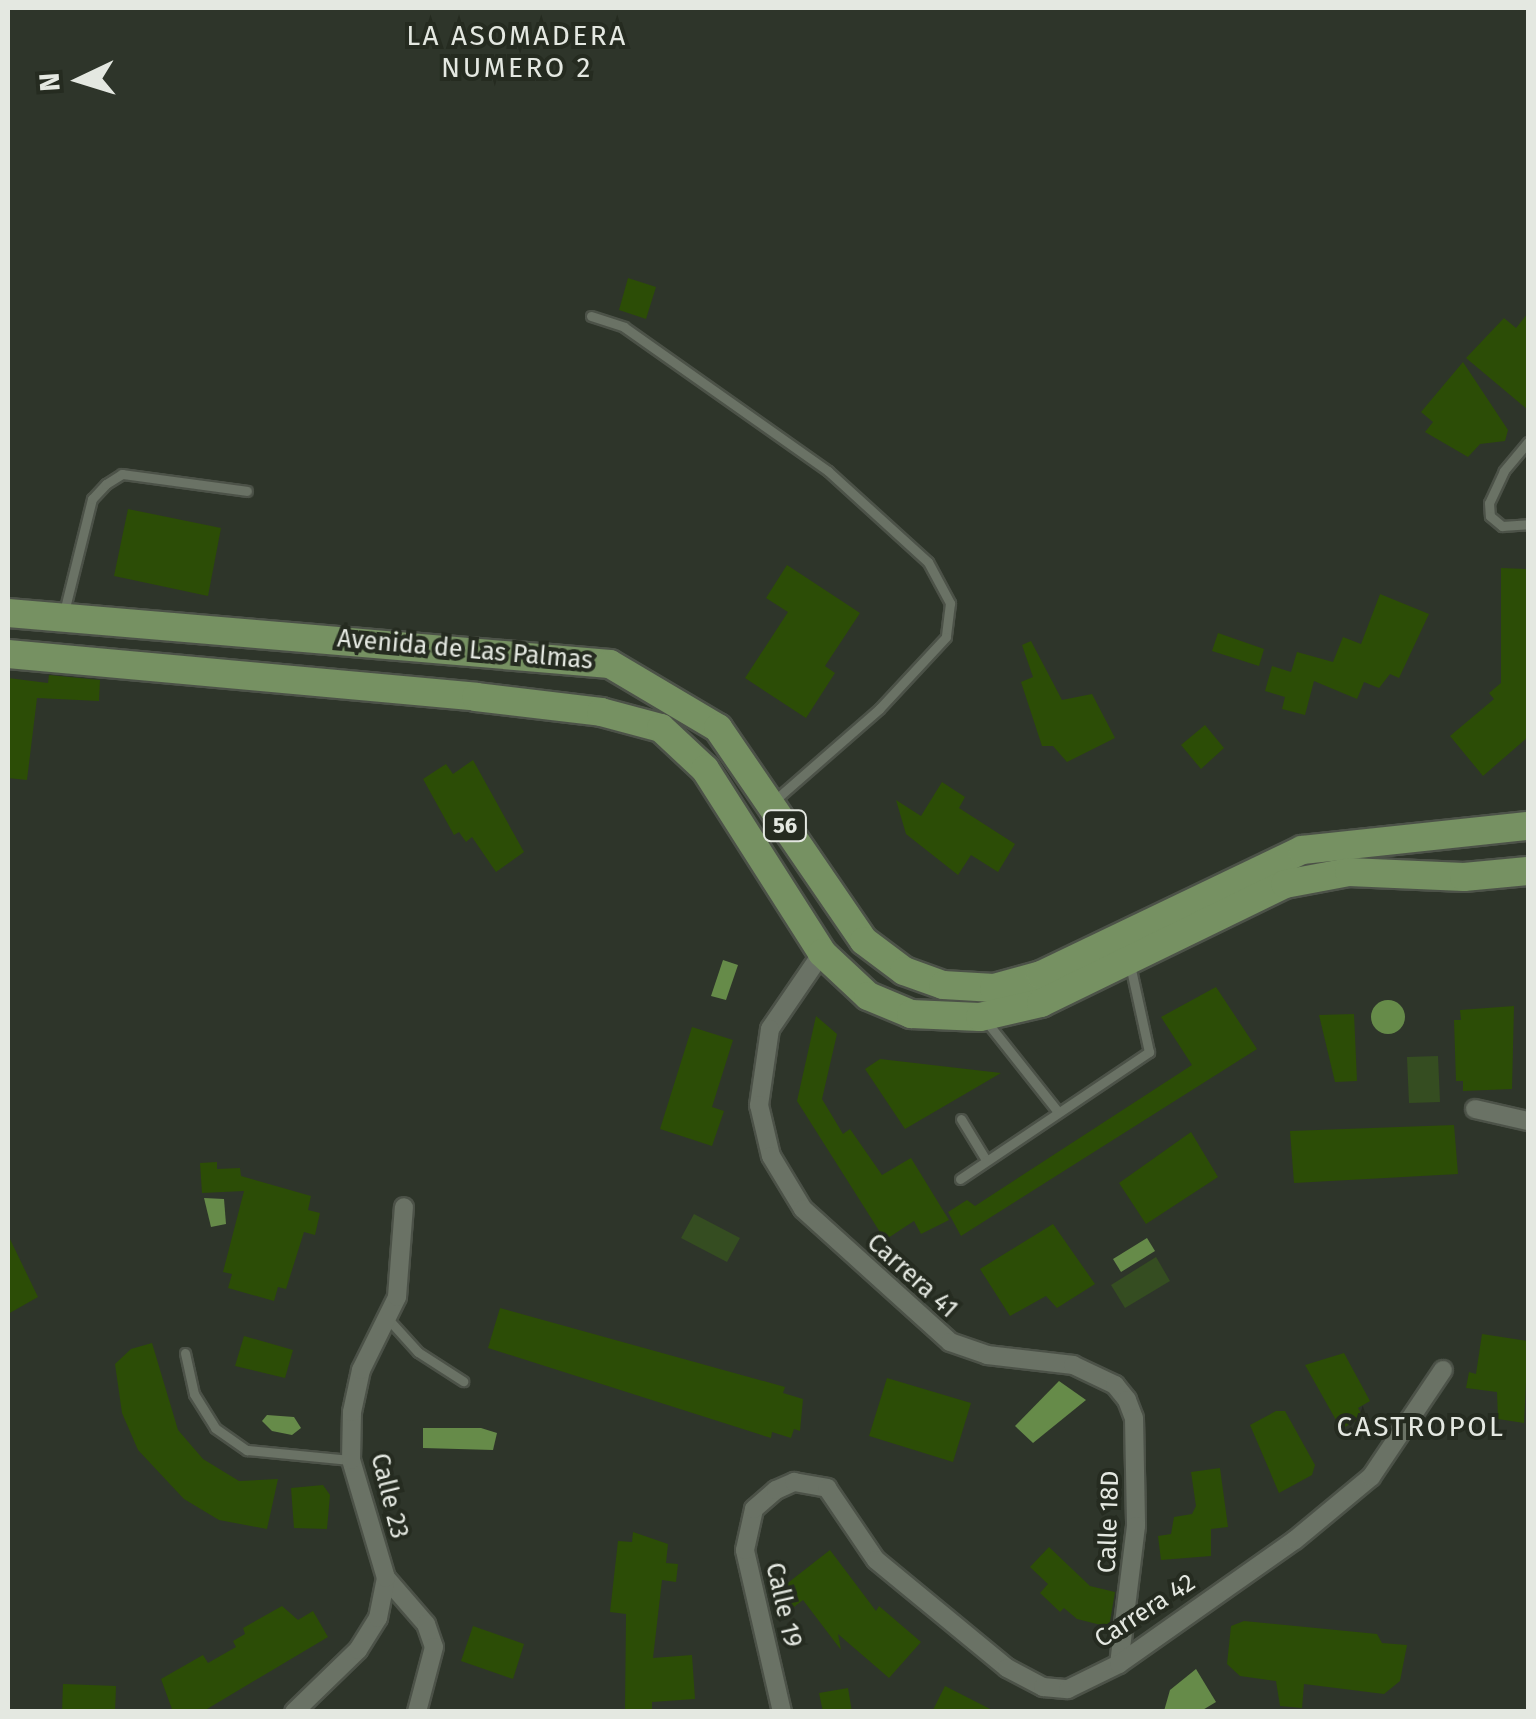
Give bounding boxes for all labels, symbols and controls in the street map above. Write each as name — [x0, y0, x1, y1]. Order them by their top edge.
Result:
district label: LA ASOMADERA NUMERO 2 — [406, 19, 628, 85]
north arrow — [30, 30, 130, 130]
text: N — [32, 72, 67, 93]
street label: Avenida de Las Palmas — [336, 624, 594, 676]
road number: 56 — [762, 809, 808, 843]
street label: Carrera 41 — [861, 1228, 963, 1324]
district label: CASTROPOL — [1337, 1410, 1505, 1444]
street label: Calle 23 — [364, 1450, 414, 1542]
street label: Calle 18D — [1092, 1470, 1126, 1574]
street label: Calle 19 — [759, 1560, 807, 1650]
street label: Carrera 42 — [1089, 1567, 1201, 1655]

